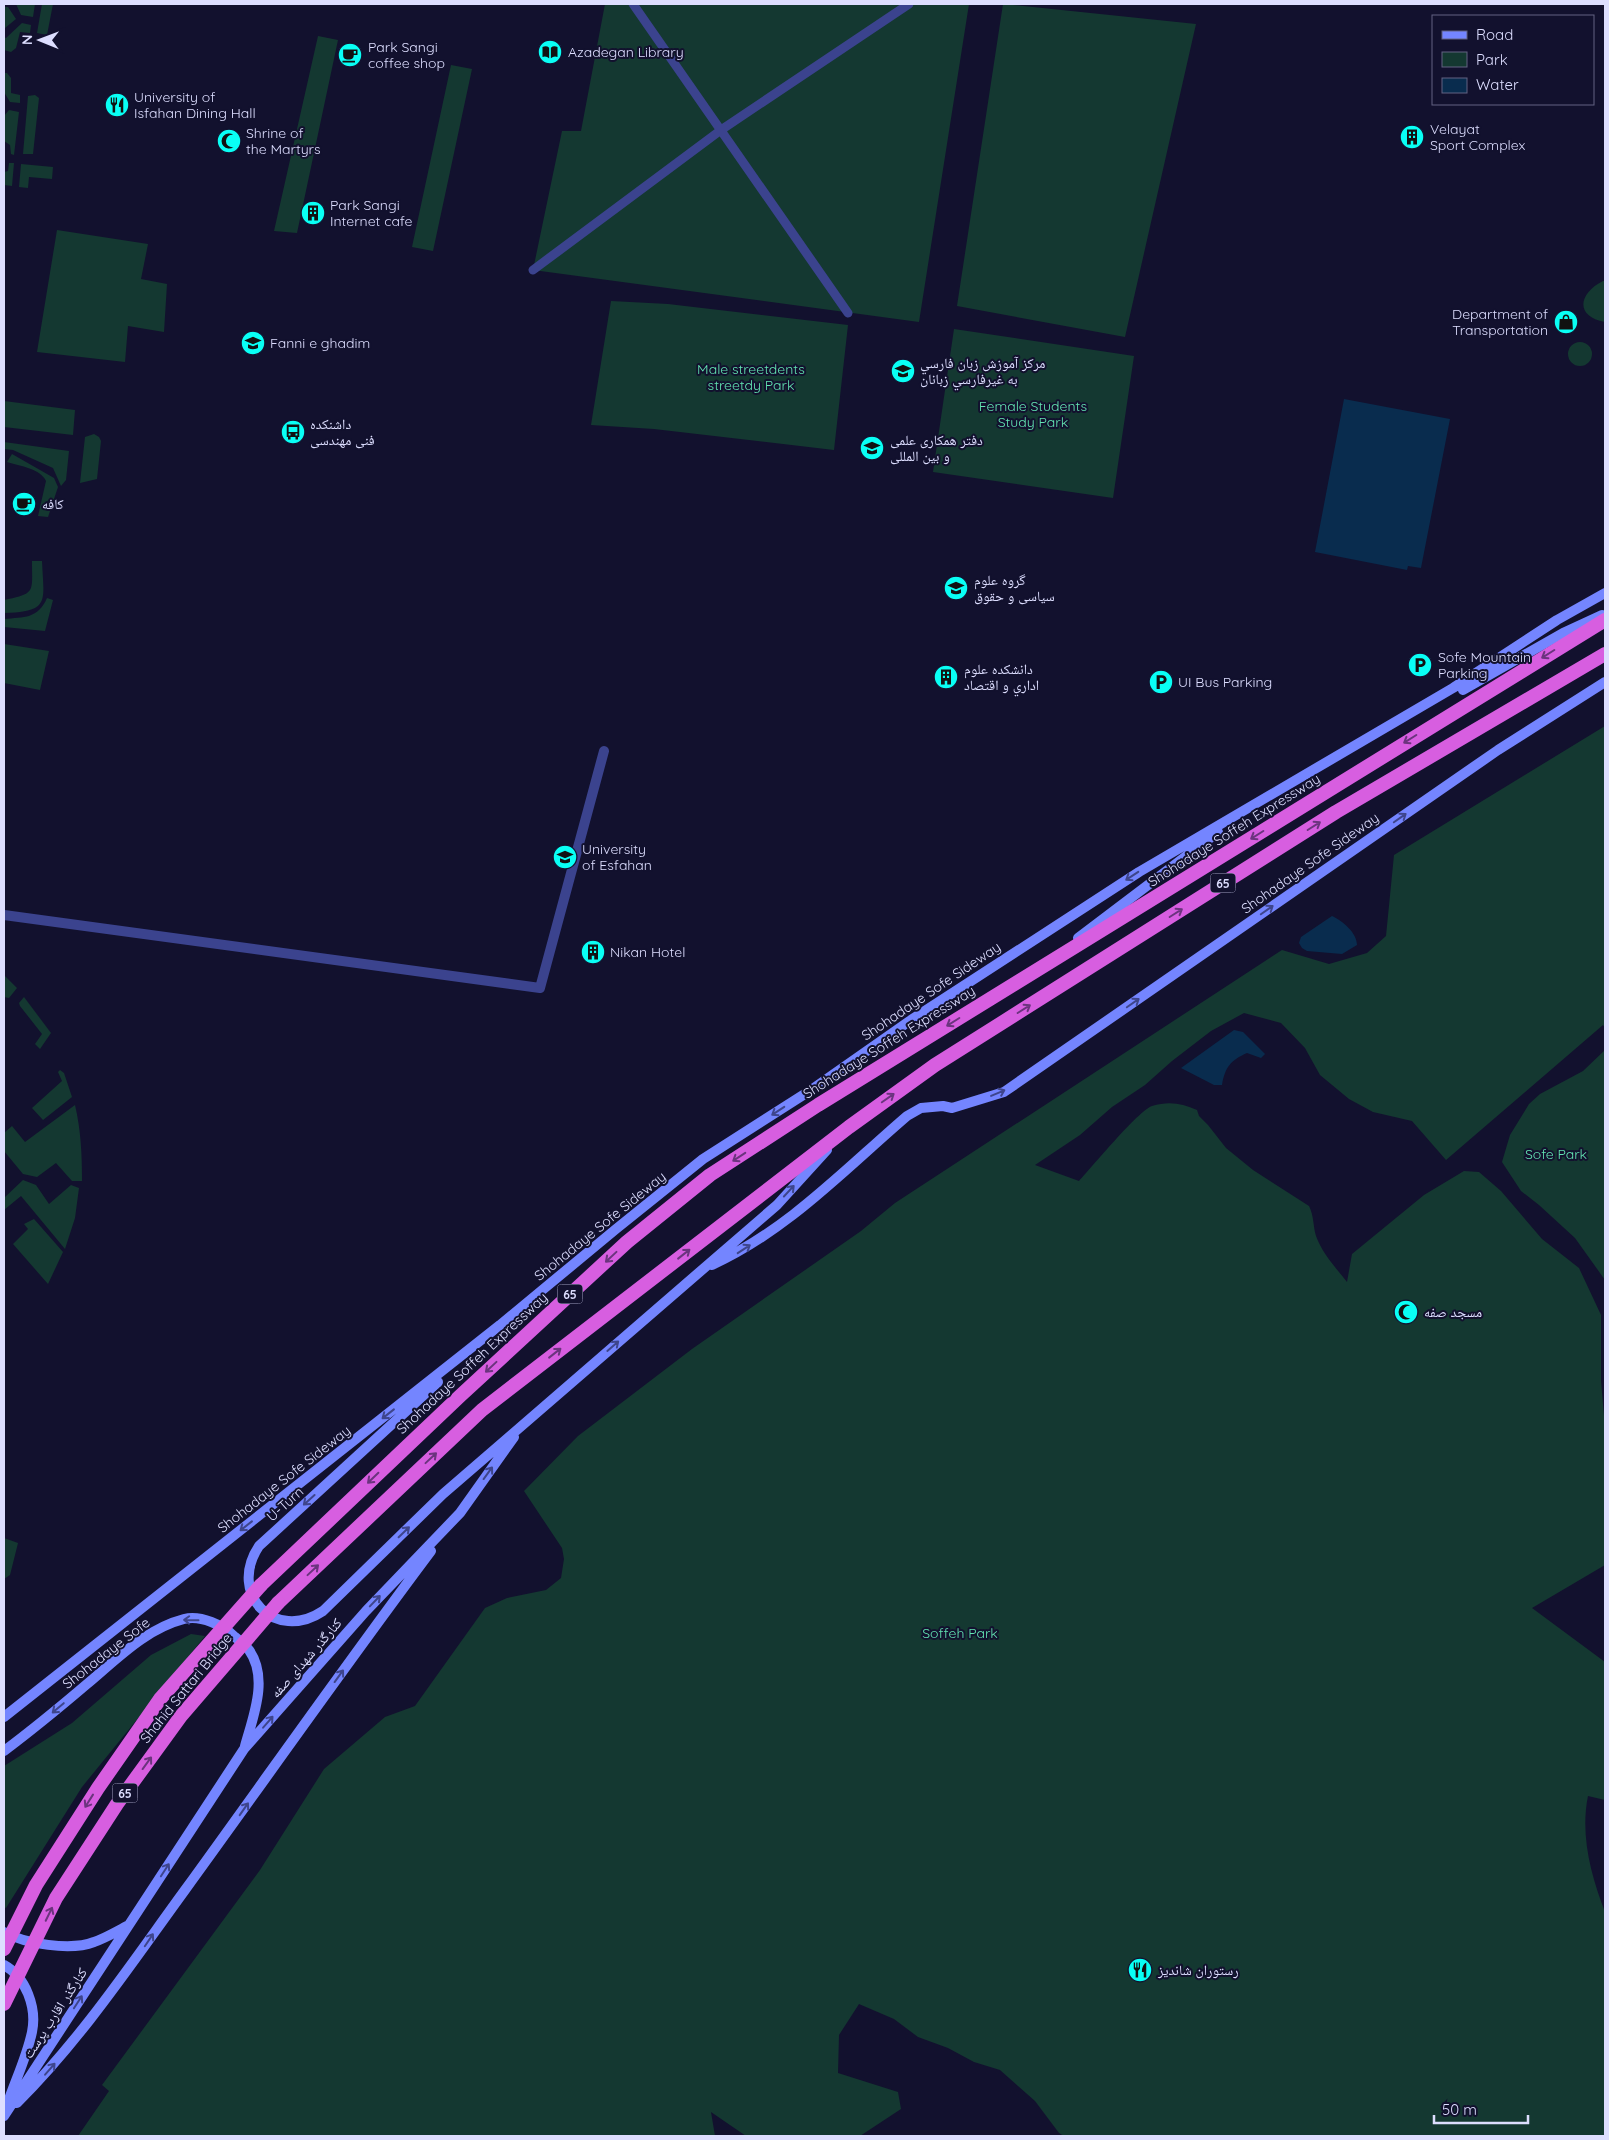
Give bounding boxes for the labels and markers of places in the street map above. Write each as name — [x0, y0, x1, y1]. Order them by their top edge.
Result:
place label: Park Sangi coffee shop — [368, 38, 445, 72]
library icon: Azadegan Library — [537, 39, 563, 65]
cafe icon: Park Sangi coffee shop — [337, 42, 363, 68]
place label: Azadegan Library — [568, 43, 684, 61]
place label: University of Isfahan Dining Hall — [134, 88, 256, 122]
restaurant icon: University of Isfahan Dining Hall — [104, 92, 130, 118]
place label: Velayat Sport Complex — [1430, 120, 1526, 154]
place label: Shrine of the Martyrs — [246, 124, 321, 158]
building icon: Velayat Sport Complex — [1399, 124, 1425, 150]
mosque icon: Shrine of the Martyrs — [216, 128, 242, 154]
place label: Park Sangi Internet cafe — [330, 196, 412, 230]
building icon: Park Sangi Internet cafe — [300, 200, 326, 226]
place label: Department of Transportation — [1452, 305, 1548, 339]
shop icon: Department of Transportation — [1553, 309, 1579, 335]
school or university icon: Fanni e ghadim — [240, 330, 266, 356]
place label: Fanni e ghadim — [270, 334, 370, 352]
place label: مرکز آموزش زبان فارسي به غيرفارسي زبانان — [920, 354, 1045, 391]
school or university icon: مرکز آموزش زبان فارسي به غيرفارسي زبانان — [890, 358, 916, 384]
place label: داشنکده فنی مهندسی — [310, 415, 375, 449]
bus stop icon: داشنکده فنی مهندسی — [280, 419, 306, 445]
place label: دفتر همکاری علمی و بین المللی — [890, 431, 983, 465]
school or university icon: دفتر همکاری علمی و بین المللی — [859, 435, 885, 461]
cafe icon: کافه — [11, 491, 37, 517]
place label: کافه — [42, 495, 64, 513]
place label: گروه علوم سیاسی و حقوق — [974, 571, 1055, 605]
school or university icon: گروه علوم سیاسی و حقوق — [943, 575, 969, 601]
place label: Sofe Mountain Parking — [1438, 648, 1531, 682]
parking icon: Sofe Mountain Parking — [1407, 652, 1433, 678]
place label: دانشکده علوم اداري و اقتصاد — [964, 660, 1039, 697]
building icon: دانشکده علوم اداري و اقتصاد — [933, 664, 959, 690]
parking icon: UI Bus Parking — [1148, 669, 1174, 695]
place label: UI Bus Parking — [1178, 673, 1272, 691]
place label: University of Esfahan — [582, 840, 652, 874]
school or university icon: University of Esfahan — [552, 844, 578, 870]
building icon: Nikan Hotel — [580, 939, 606, 965]
place label: Nikan Hotel — [610, 943, 685, 961]
mosque icon: مسجد صفه — [1393, 1299, 1419, 1325]
place label: مسجد صفه — [1424, 1303, 1482, 1321]
restaurant icon: رستوران شاندیز — [1127, 1957, 1153, 1983]
place label: رستوران شاندیز — [1157, 1961, 1239, 1979]

